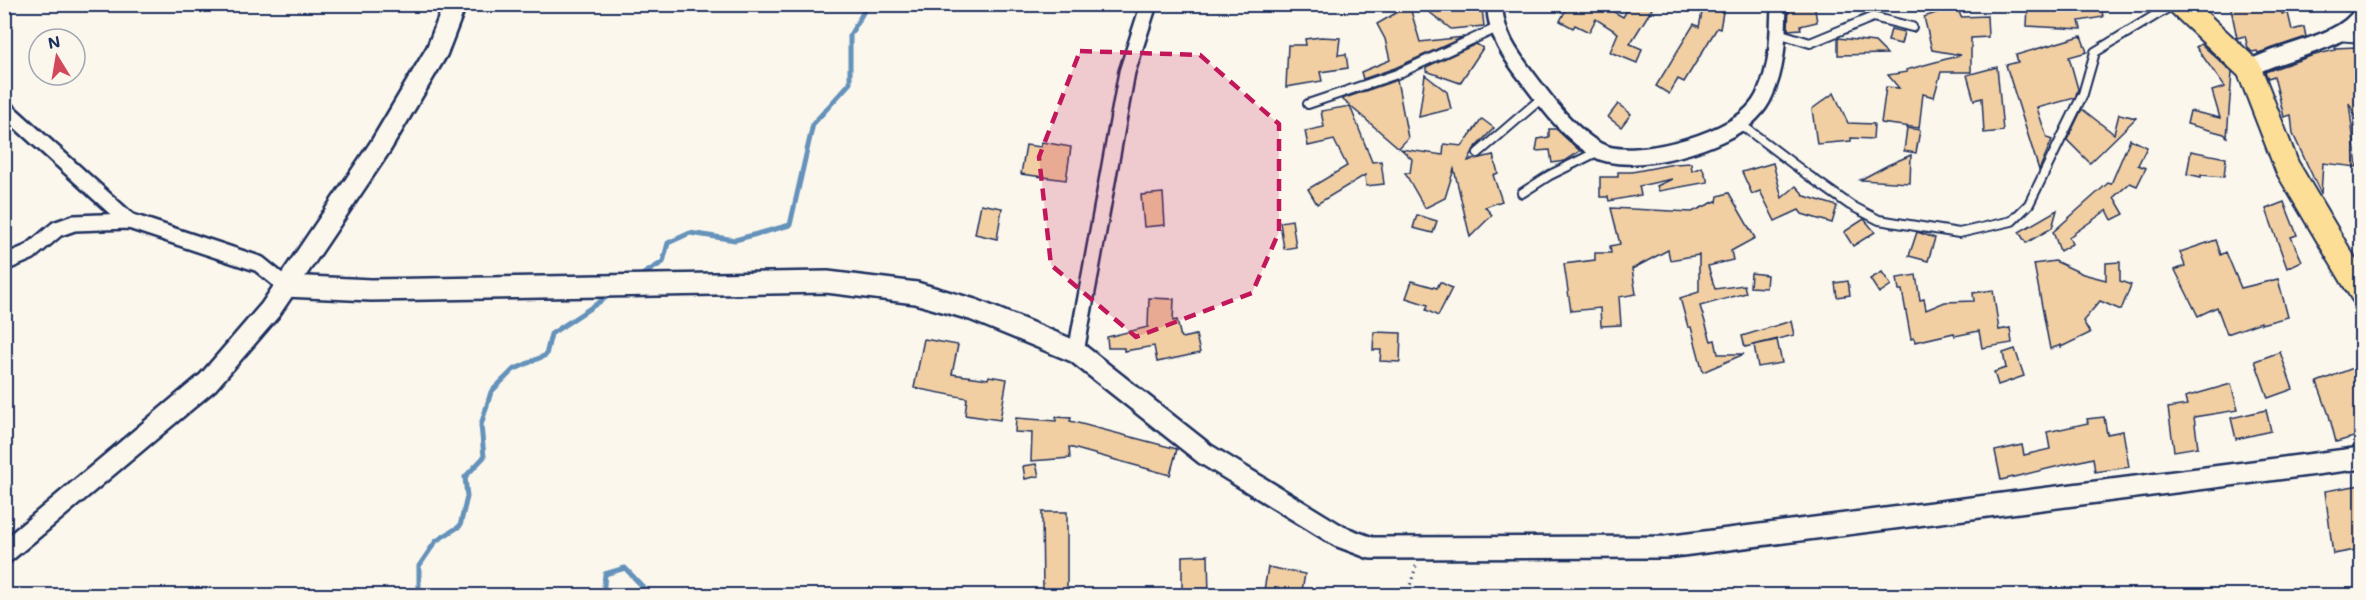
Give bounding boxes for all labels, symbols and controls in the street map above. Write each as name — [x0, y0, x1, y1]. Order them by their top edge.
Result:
north arrow — [27, 27, 87, 87]
text: N — [46, 30, 62, 53]

